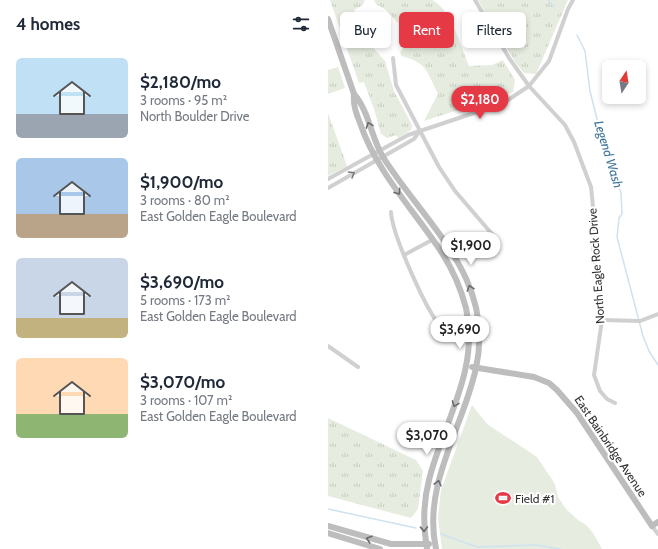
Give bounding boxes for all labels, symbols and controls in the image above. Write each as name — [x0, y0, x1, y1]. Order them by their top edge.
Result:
chip: Buy — [340, 12, 391, 48]
chip: Rent — [399, 12, 454, 48]
chip: Filters — [462, 12, 526, 48]
icon: filters — [290, 13, 312, 35]
text: 4 homes — [16, 14, 80, 34]
north arrow — [602, 60, 646, 104]
map controls — [602, 60, 646, 104]
text: $2,180/mo — [140, 72, 221, 92]
icon: home — [48, 74, 96, 122]
pin: $2,180 — [447, 86, 513, 120]
text: $2,180 — [460, 91, 500, 107]
text: 3 rooms · 95 m² — [140, 92, 227, 108]
text: North Boulder Drive — [140, 108, 249, 124]
water label: Legend Wash — [591, 118, 627, 190]
one-way arrow — [366, 121, 374, 128]
one-way arrow — [348, 171, 355, 179]
text: $1,900/mo — [140, 172, 223, 192]
icon: home — [48, 174, 96, 222]
one-way arrow — [393, 188, 400, 195]
text: 3 rooms · 80 m² — [140, 192, 230, 208]
text: East Golden Eagle Boulevard — [140, 208, 297, 224]
street label: North Eagle Rock Drive — [584, 208, 608, 324]
pin: $1,900 — [438, 232, 504, 266]
text: $1,900 — [451, 237, 491, 253]
text: $3,690/mo — [140, 272, 224, 292]
icon: home — [48, 274, 96, 322]
one-way arrow — [466, 285, 474, 292]
text: 5 rooms · 173 m² — [140, 292, 230, 308]
text: East Golden Eagle Boulevard — [140, 308, 297, 324]
pin: $3,690 — [427, 316, 493, 350]
text: $3,690 — [439, 321, 481, 337]
text: $3,070/mo — [140, 372, 225, 392]
icon: home — [48, 374, 96, 422]
text: 3 rooms · 107 m² — [140, 392, 232, 408]
street label: East Bainbridge Avenue — [572, 393, 650, 499]
one-way arrow — [452, 400, 460, 407]
text: East Golden Eagle Boulevard — [140, 408, 297, 424]
pin: $3,070 — [394, 422, 460, 456]
text: $3,070 — [406, 427, 448, 443]
one-way arrow — [434, 480, 442, 486]
sports icon: Field #1 — [494, 489, 512, 507]
place label: Field #1 — [515, 491, 554, 506]
one-way arrow — [420, 526, 428, 532]
one-way arrow — [365, 535, 372, 544]

